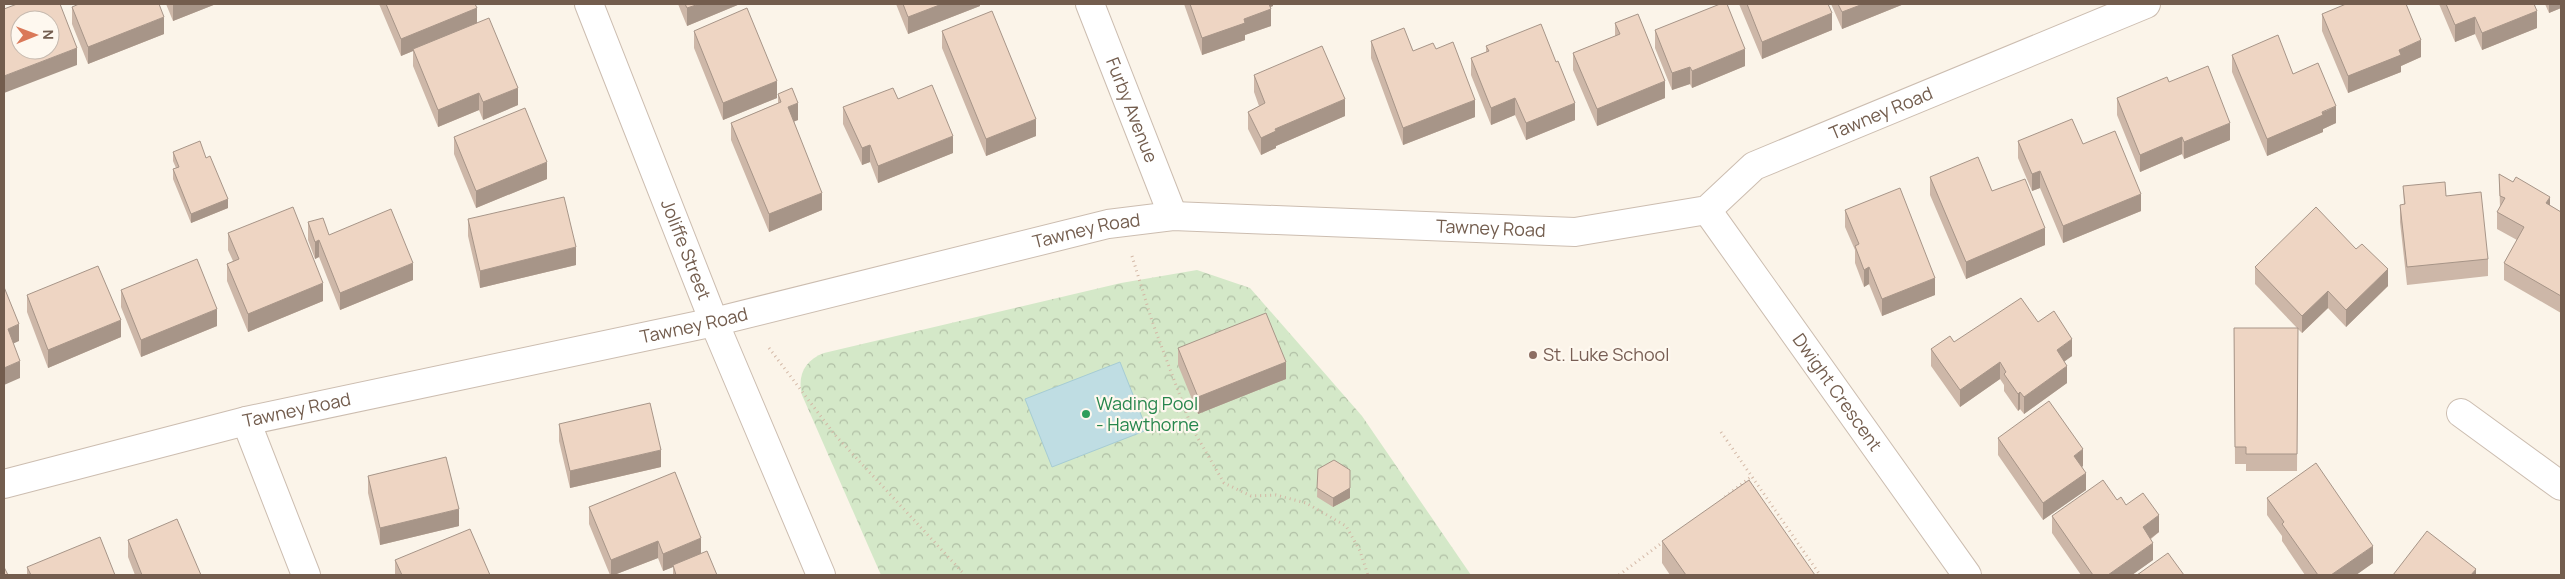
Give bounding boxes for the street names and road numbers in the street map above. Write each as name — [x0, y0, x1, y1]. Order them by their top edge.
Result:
street label: Furby Avenue — [1101, 54, 1164, 166]
street label: Tawney Road — [1825, 80, 1936, 145]
street label: Joliffe Street — [656, 196, 717, 303]
street label: Tawney Road — [1030, 207, 1142, 253]
street label: Tawney Road — [1436, 213, 1546, 242]
street label: Tawney Road — [638, 301, 750, 348]
street label: Dwight Crescent — [1788, 328, 1888, 456]
street label: Tawney Road — [240, 386, 353, 432]

